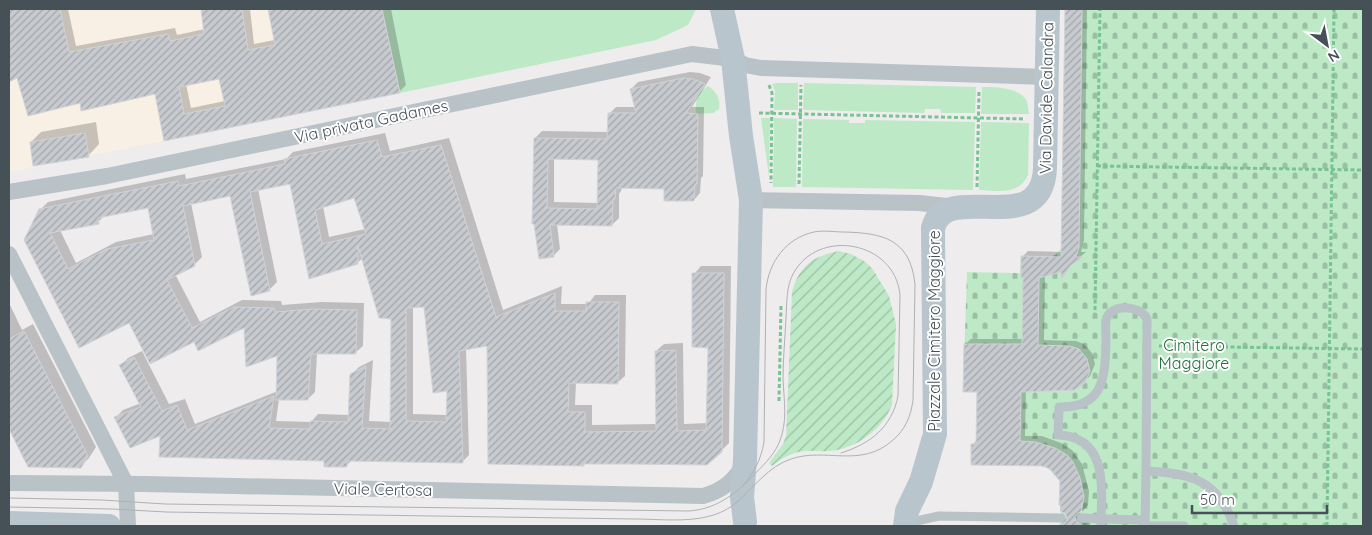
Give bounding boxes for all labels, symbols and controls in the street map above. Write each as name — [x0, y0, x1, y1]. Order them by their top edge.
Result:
north arrow — [1302, 20, 1352, 70]
street label: Via Davide Calandra — [1035, 22, 1057, 174]
text: N — [1325, 46, 1343, 66]
street label: Via privata Gadames — [292, 95, 450, 147]
street label: Piazzale Cimitero Maggiore — [924, 230, 944, 432]
park label: Cimitero Maggiore — [1159, 335, 1229, 373]
street label: Viale Certosa — [333, 478, 433, 500]
scale bar — [1192, 482, 1327, 514]
text: 50 m — [1200, 490, 1235, 509]

